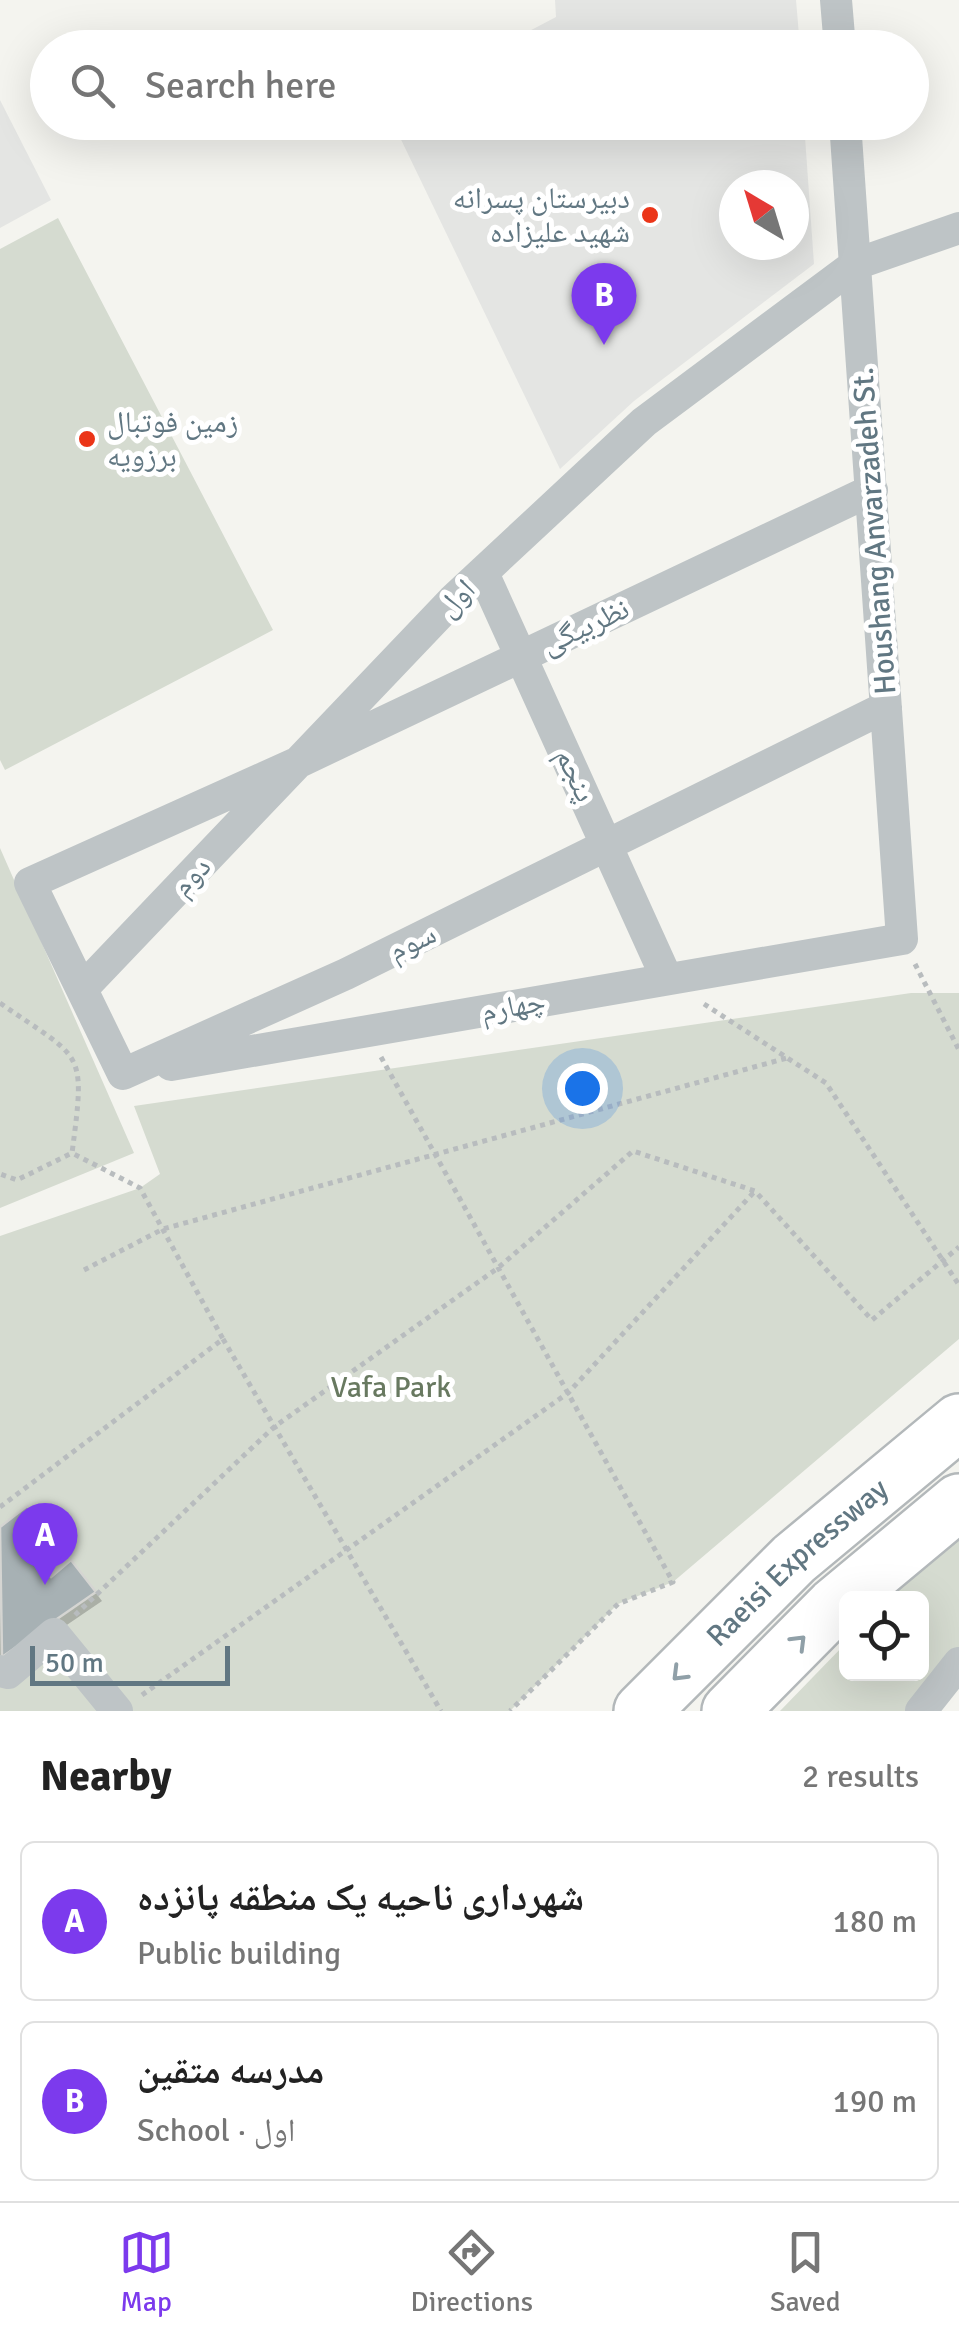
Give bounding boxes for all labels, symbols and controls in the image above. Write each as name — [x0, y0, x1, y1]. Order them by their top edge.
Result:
search box — [30, 30, 929, 140]
icon: search — [65, 58, 120, 113]
text: Search here — [145, 62, 337, 109]
north arrow — [719, 170, 809, 260]
place label: دبیرستان پسرانه شهید علیزاده — [453, 180, 630, 251]
marker: دبیرستان پسرانه شهید علیزاده — [639, 204, 661, 226]
pin: B — [572, 262, 636, 345]
street label: Houshang Anvarzadeh St. — [845, 366, 904, 696]
place label: زمین فوتبال برزویه — [107, 404, 238, 475]
marker: زمین فوتبال برزویه — [76, 428, 98, 450]
street label: اول — [429, 571, 483, 625]
street label: نظربیگی — [535, 590, 635, 663]
street label: پنجم — [546, 743, 604, 808]
street label: دوم — [164, 849, 219, 904]
street label: سوم — [382, 915, 442, 970]
street label: چهارم — [478, 983, 548, 1030]
your location — [557, 1063, 608, 1114]
park label: Vafa Park — [331, 1369, 451, 1406]
street label: Raeisi Expressway — [699, 1471, 896, 1655]
pin: A — [12, 1502, 78, 1585]
map controls — [839, 1591, 929, 1681]
button: locate — [839, 1591, 929, 1681]
one-way arrow — [787, 1635, 805, 1653]
scale bar — [30, 1641, 230, 1686]
text: 50 m — [45, 1646, 104, 1680]
one-way arrow — [672, 1663, 690, 1681]
text: Nearby — [40, 1751, 172, 1802]
text: 2 results — [802, 1757, 919, 1796]
text: شهرداری ناحیه یک منطقه پانزده — [137, 1874, 584, 1921]
text: A — [64, 1902, 85, 1941]
text: 180 m — [833, 1902, 917, 1941]
text: Public building — [137, 1934, 341, 1973]
text: مدرسه متقین — [137, 2047, 324, 2094]
text: B — [65, 2082, 84, 2121]
text: 190 m — [833, 2082, 917, 2121]
text: School · اول — [137, 2111, 295, 2150]
tab: Map — [119, 2225, 174, 2319]
tab: Directions — [411, 2225, 533, 2319]
tab: Saved — [770, 2225, 840, 2319]

